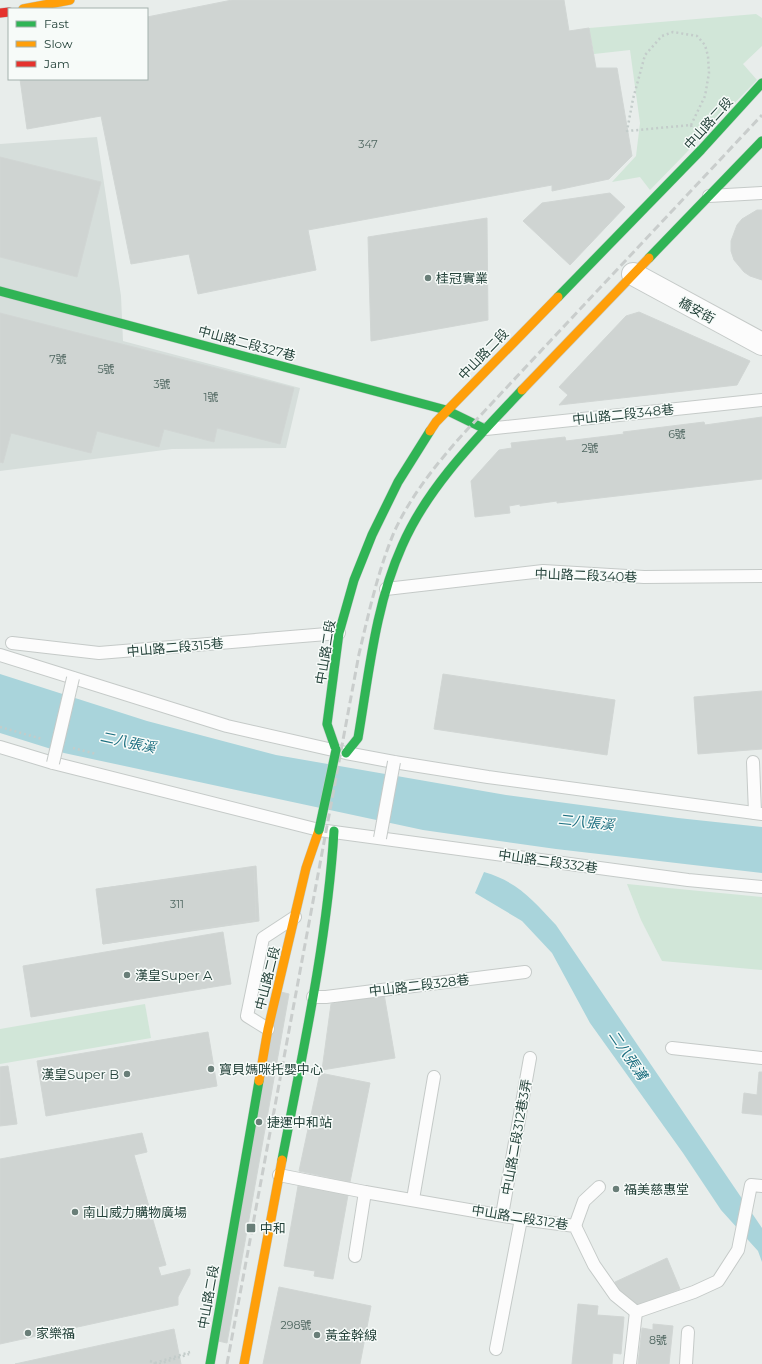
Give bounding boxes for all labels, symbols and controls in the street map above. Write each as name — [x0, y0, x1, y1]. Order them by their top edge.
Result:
legend — [8, 8, 148, 80]
text: Fast — [44, 16, 69, 31]
text: Slow — [44, 36, 73, 51]
text: Jam — [43, 56, 70, 71]
street label: 中山路二段 — [680, 93, 736, 153]
house number: 347 — [358, 137, 378, 151]
place label: 桂冠實業 — [436, 270, 488, 286]
marker: 桂冠實業 — [423, 273, 433, 283]
street label: 橋安街 — [676, 294, 718, 326]
street label: 中山路二段327巷 — [196, 322, 298, 364]
street label: 中山路二段 — [455, 325, 511, 383]
house number: 7號 — [49, 352, 67, 366]
house number: 5號 — [97, 362, 115, 376]
house number: 3號 — [153, 377, 171, 391]
house number: 1號 — [204, 390, 218, 404]
street label: 中山路二段348巷 — [571, 401, 675, 427]
house number: 6號 — [668, 427, 686, 441]
house number: 2號 — [581, 441, 599, 455]
street label: 中山路二段340巷 — [534, 565, 638, 585]
street label: 中山路二段 — [312, 619, 338, 685]
street label: 中山路二段315巷 — [126, 635, 224, 659]
water label: 二八張溪 — [99, 727, 159, 757]
water label: 二八張溪 — [557, 810, 617, 834]
street label: 中山路二段332巷 — [497, 846, 599, 876]
house number: 311 — [170, 897, 184, 911]
street label: 中山路二段 — [251, 945, 283, 1011]
place label: 漢皇Super A — [135, 967, 213, 983]
marker: 漢皇Super A — [122, 970, 132, 980]
street label: 中山路二段328巷 — [368, 971, 470, 999]
water label: 二八張溝 — [605, 1027, 652, 1085]
place label: 寶貝媽咪托嬰中心 — [219, 1061, 323, 1077]
marker: 寶貝媽咪托嬰中心 — [206, 1064, 216, 1074]
place label: 漢皇Super B — [41, 1066, 119, 1082]
marker: 漢皇Super B — [122, 1069, 132, 1079]
street label: 中山路二段312巷3弄 — [498, 1078, 534, 1196]
place label: 捷運中和站 — [267, 1114, 332, 1130]
marker: 捷運中和站 — [254, 1117, 264, 1127]
place label: 福美慈惠堂 — [624, 1181, 689, 1197]
marker: 福美慈惠堂 — [611, 1184, 621, 1194]
street label: 中山路二段312巷 — [471, 1201, 569, 1233]
place label: 南山威力購物廣場 — [83, 1204, 187, 1220]
marker: 南山威力購物廣場 — [70, 1207, 80, 1217]
place label: 中和 — [260, 1220, 286, 1236]
marker: 中和 — [245, 1222, 257, 1234]
street label: 中山路二段 — [194, 1264, 222, 1330]
house number: 298號 — [281, 1318, 311, 1332]
place label: 家樂福 — [36, 1325, 75, 1341]
place label: 黃金幹線 — [325, 1327, 377, 1343]
marker: 家樂福 — [23, 1328, 33, 1338]
marker: 黃金幹線 — [312, 1330, 322, 1340]
house number: 8號 — [649, 1333, 667, 1347]

